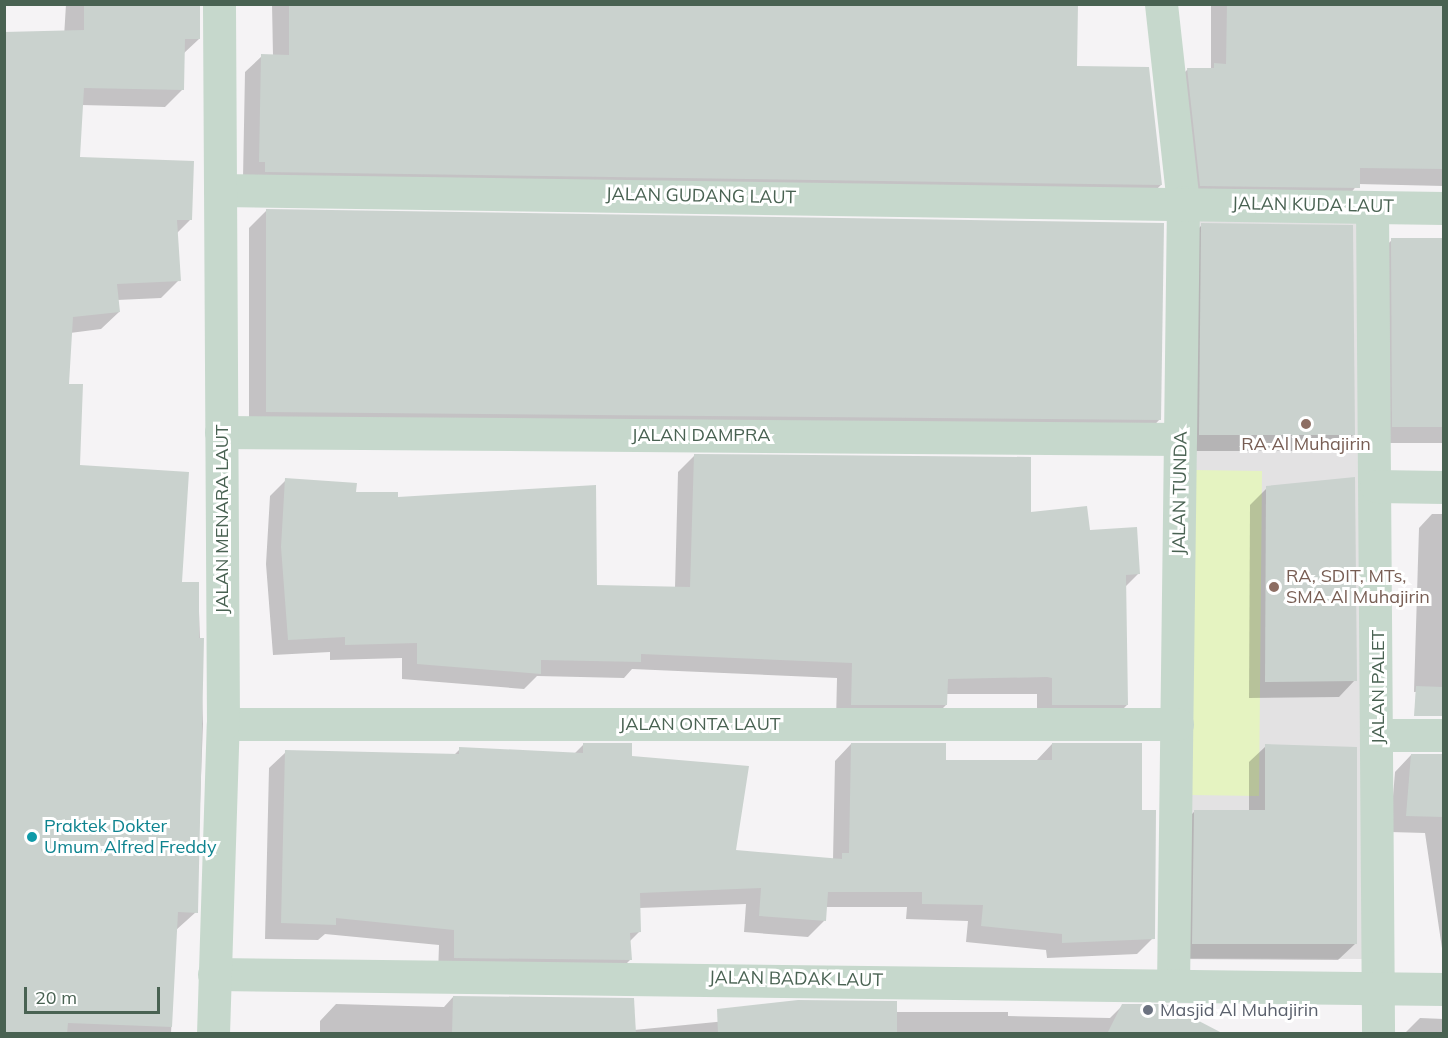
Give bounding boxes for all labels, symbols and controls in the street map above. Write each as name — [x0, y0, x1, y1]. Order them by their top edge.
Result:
street label: JALAN GUDANG LAUT — [606, 184, 796, 208]
street label: JALAN KUDA LAUT — [1232, 193, 1394, 217]
marker: RA Al Muhajirin — [1299, 417, 1313, 431]
street label: JALAN MENARA LAUT — [211, 424, 233, 614]
street label: JALAN DAMPRA — [631, 424, 771, 446]
street label: JALAN TUNDA — [1168, 431, 1192, 555]
place label: RA Al Muhajirin — [1241, 433, 1371, 455]
place label: RA, SDIT, MTs, SMA Al Muhajirin — [1286, 566, 1430, 608]
marker: RA, SDIT, MTs, SMA Al Muhajirin — [1267, 580, 1281, 594]
street label: JALAN PALET — [1367, 630, 1389, 744]
street label: JALAN ONTA LAUT — [619, 713, 781, 735]
place label: Praktek Dokter Umum Alfred Freddy — [44, 816, 216, 858]
marker: Praktek Dokter Umum Alfred Freddy — [25, 830, 39, 844]
street label: JALAN BADAK LAUT — [709, 967, 883, 991]
scale bar — [27, 975, 164, 1013]
text: 20 m — [35, 986, 77, 1009]
place label: Masjid Al Muhajirin — [1160, 999, 1319, 1021]
marker: Masjid Al Muhajirin — [1141, 1003, 1155, 1017]

